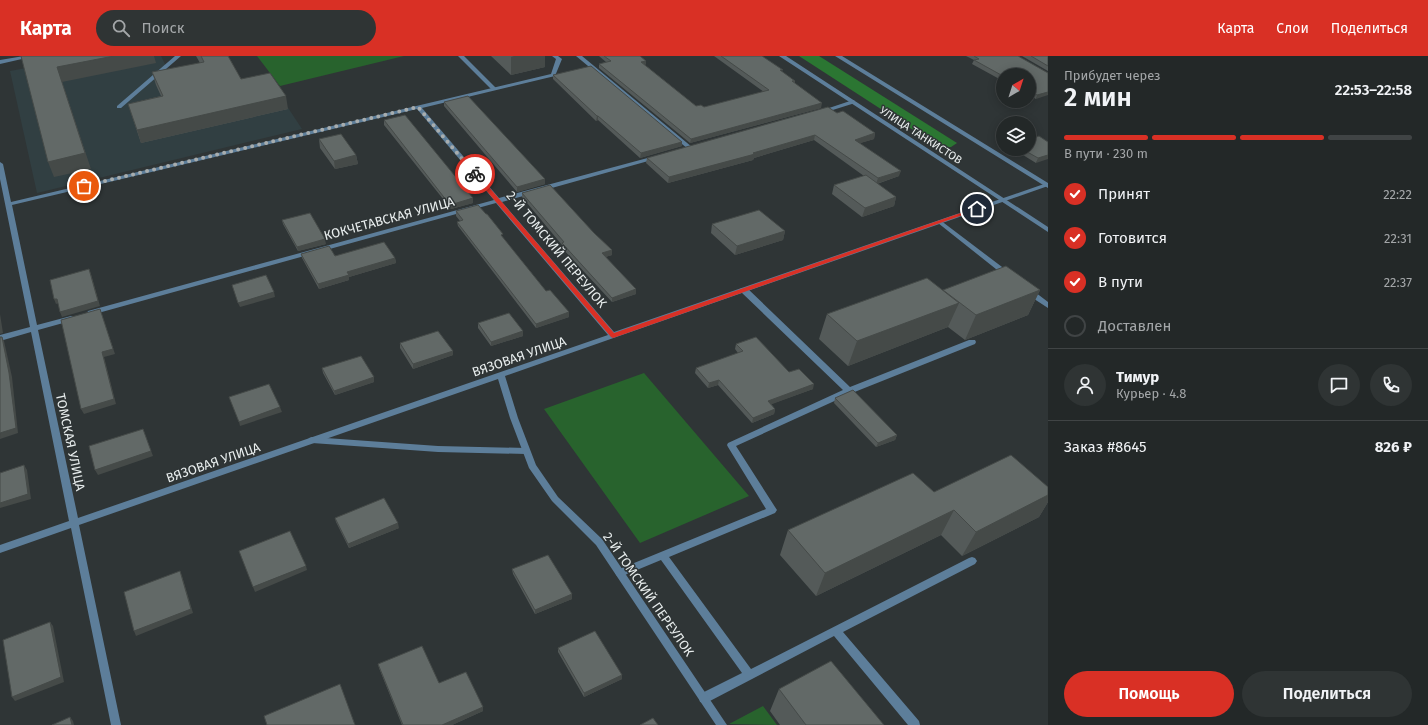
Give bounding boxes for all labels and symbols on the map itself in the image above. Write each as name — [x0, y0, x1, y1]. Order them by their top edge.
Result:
north arrow — [996, 68, 1036, 108]
street label: УЛИЦА ТАНКИСТОВ — [877, 104, 965, 167]
courier — [455, 154, 495, 194]
pin — [67, 169, 101, 203]
street label: 2-Й ТОМСКИЙ ПЕРЕУЛОК — [503, 188, 610, 311]
pin — [960, 192, 994, 226]
street label: КОКЧЕТАВСКАЯ УЛИЦА — [322, 194, 457, 243]
street label: ВЯЗОВАЯ УЛИЦА — [470, 333, 569, 380]
street label: ТОМСКАЯ УЛИЦА — [53, 392, 88, 493]
street label: ВЯЗОВАЯ УЛИЦА — [164, 439, 263, 486]
street label: 2-Й ТОМСКИЙ ПЕРЕУЛОК — [600, 530, 697, 659]

